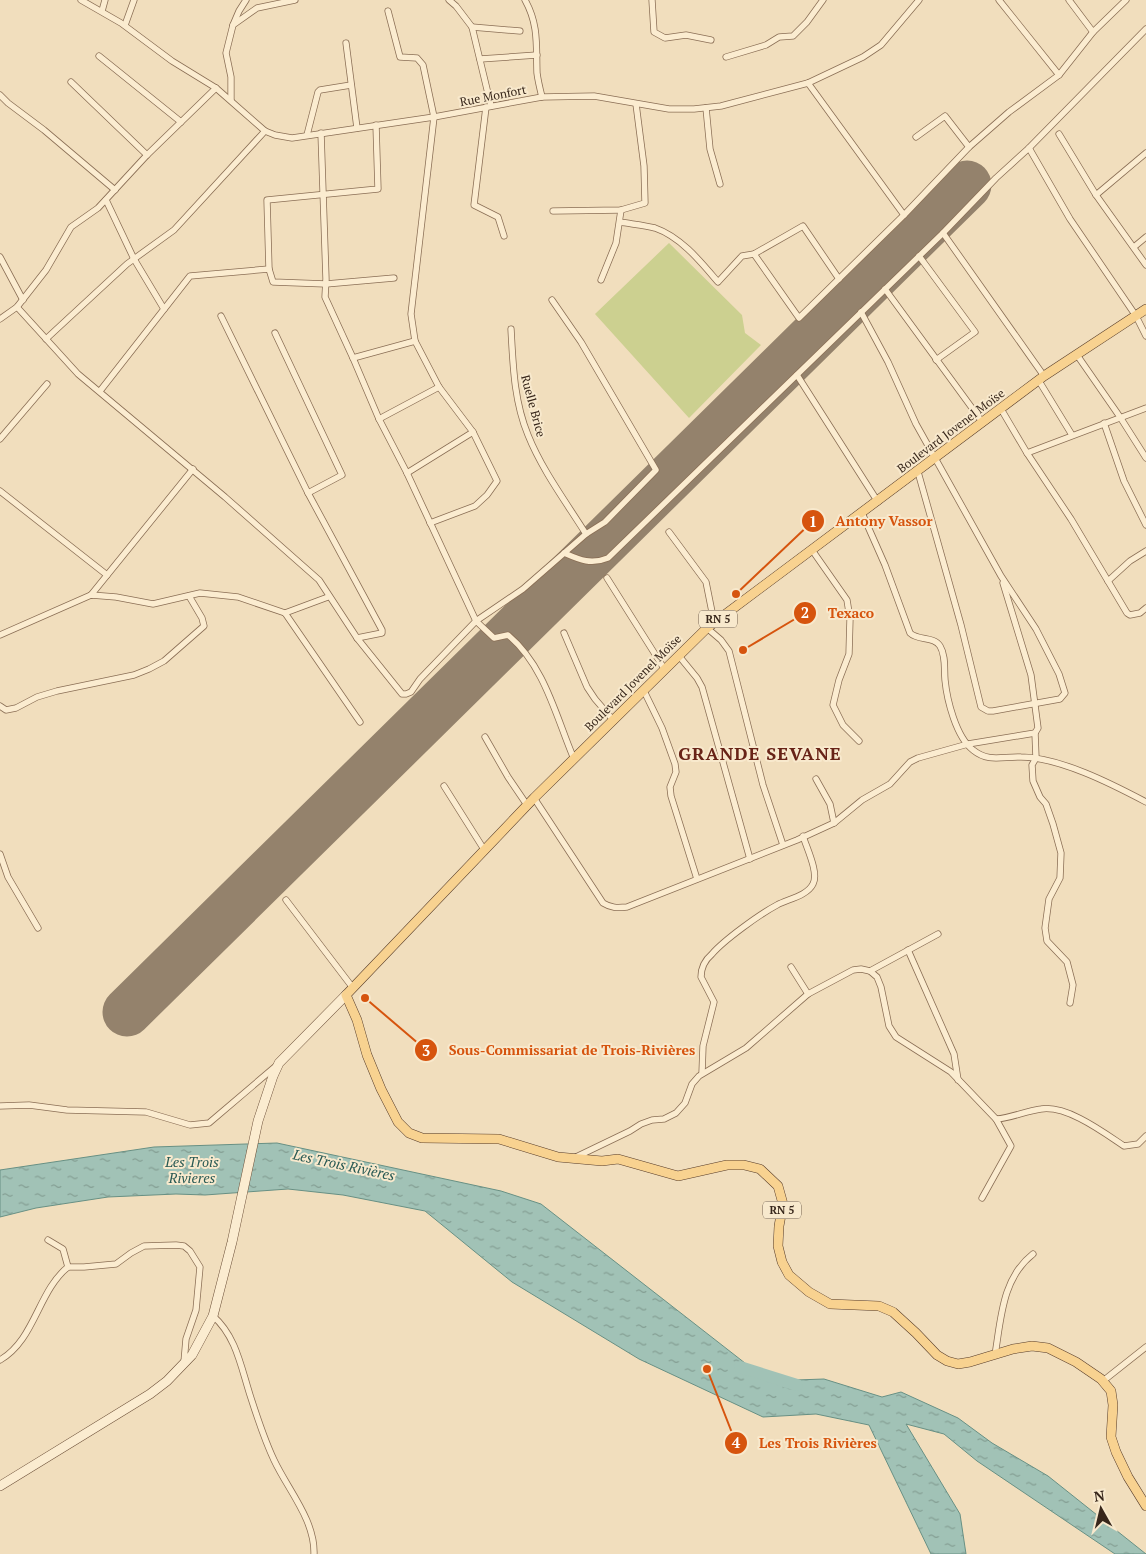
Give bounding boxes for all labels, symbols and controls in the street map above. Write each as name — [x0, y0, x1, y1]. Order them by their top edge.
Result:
street label: Rue Monfort — [458, 82, 528, 109]
street label: Ruelle Brice — [518, 373, 549, 439]
street label: Boulevard Jovenel Moïse — [894, 385, 1007, 476]
callout: Antony Vassor — [801, 507, 943, 536]
text: 1 — [809, 511, 817, 531]
text: Antony Vassor — [836, 511, 932, 530]
callout: Texaco — [793, 598, 884, 627]
text: 2 — [801, 602, 809, 622]
text: Texaco — [828, 603, 874, 622]
road number: RN 5 — [699, 610, 737, 628]
street label: Boulevard Jovenel Moïse — [581, 631, 684, 734]
district label: GRANDE SEVANE — [678, 741, 842, 765]
callout: Sous-Commissariat de Trois-Rivières — [413, 1036, 705, 1065]
text: 3 — [422, 1040, 430, 1060]
text: Sous-Commissariat de Trois-Rivières — [449, 1040, 695, 1059]
water label: Les Trois Rivières — [290, 1144, 397, 1185]
water label: Les Trois Rivieres — [164, 1152, 219, 1187]
road number: RN 5 — [763, 1202, 801, 1218]
callout: Les Trois Rivières — [724, 1428, 887, 1457]
text: 4 — [732, 1432, 741, 1452]
text: Les Trois Rivières — [759, 1433, 877, 1452]
north arrow — [1076, 1484, 1126, 1534]
text: N — [1093, 1485, 1106, 1506]

